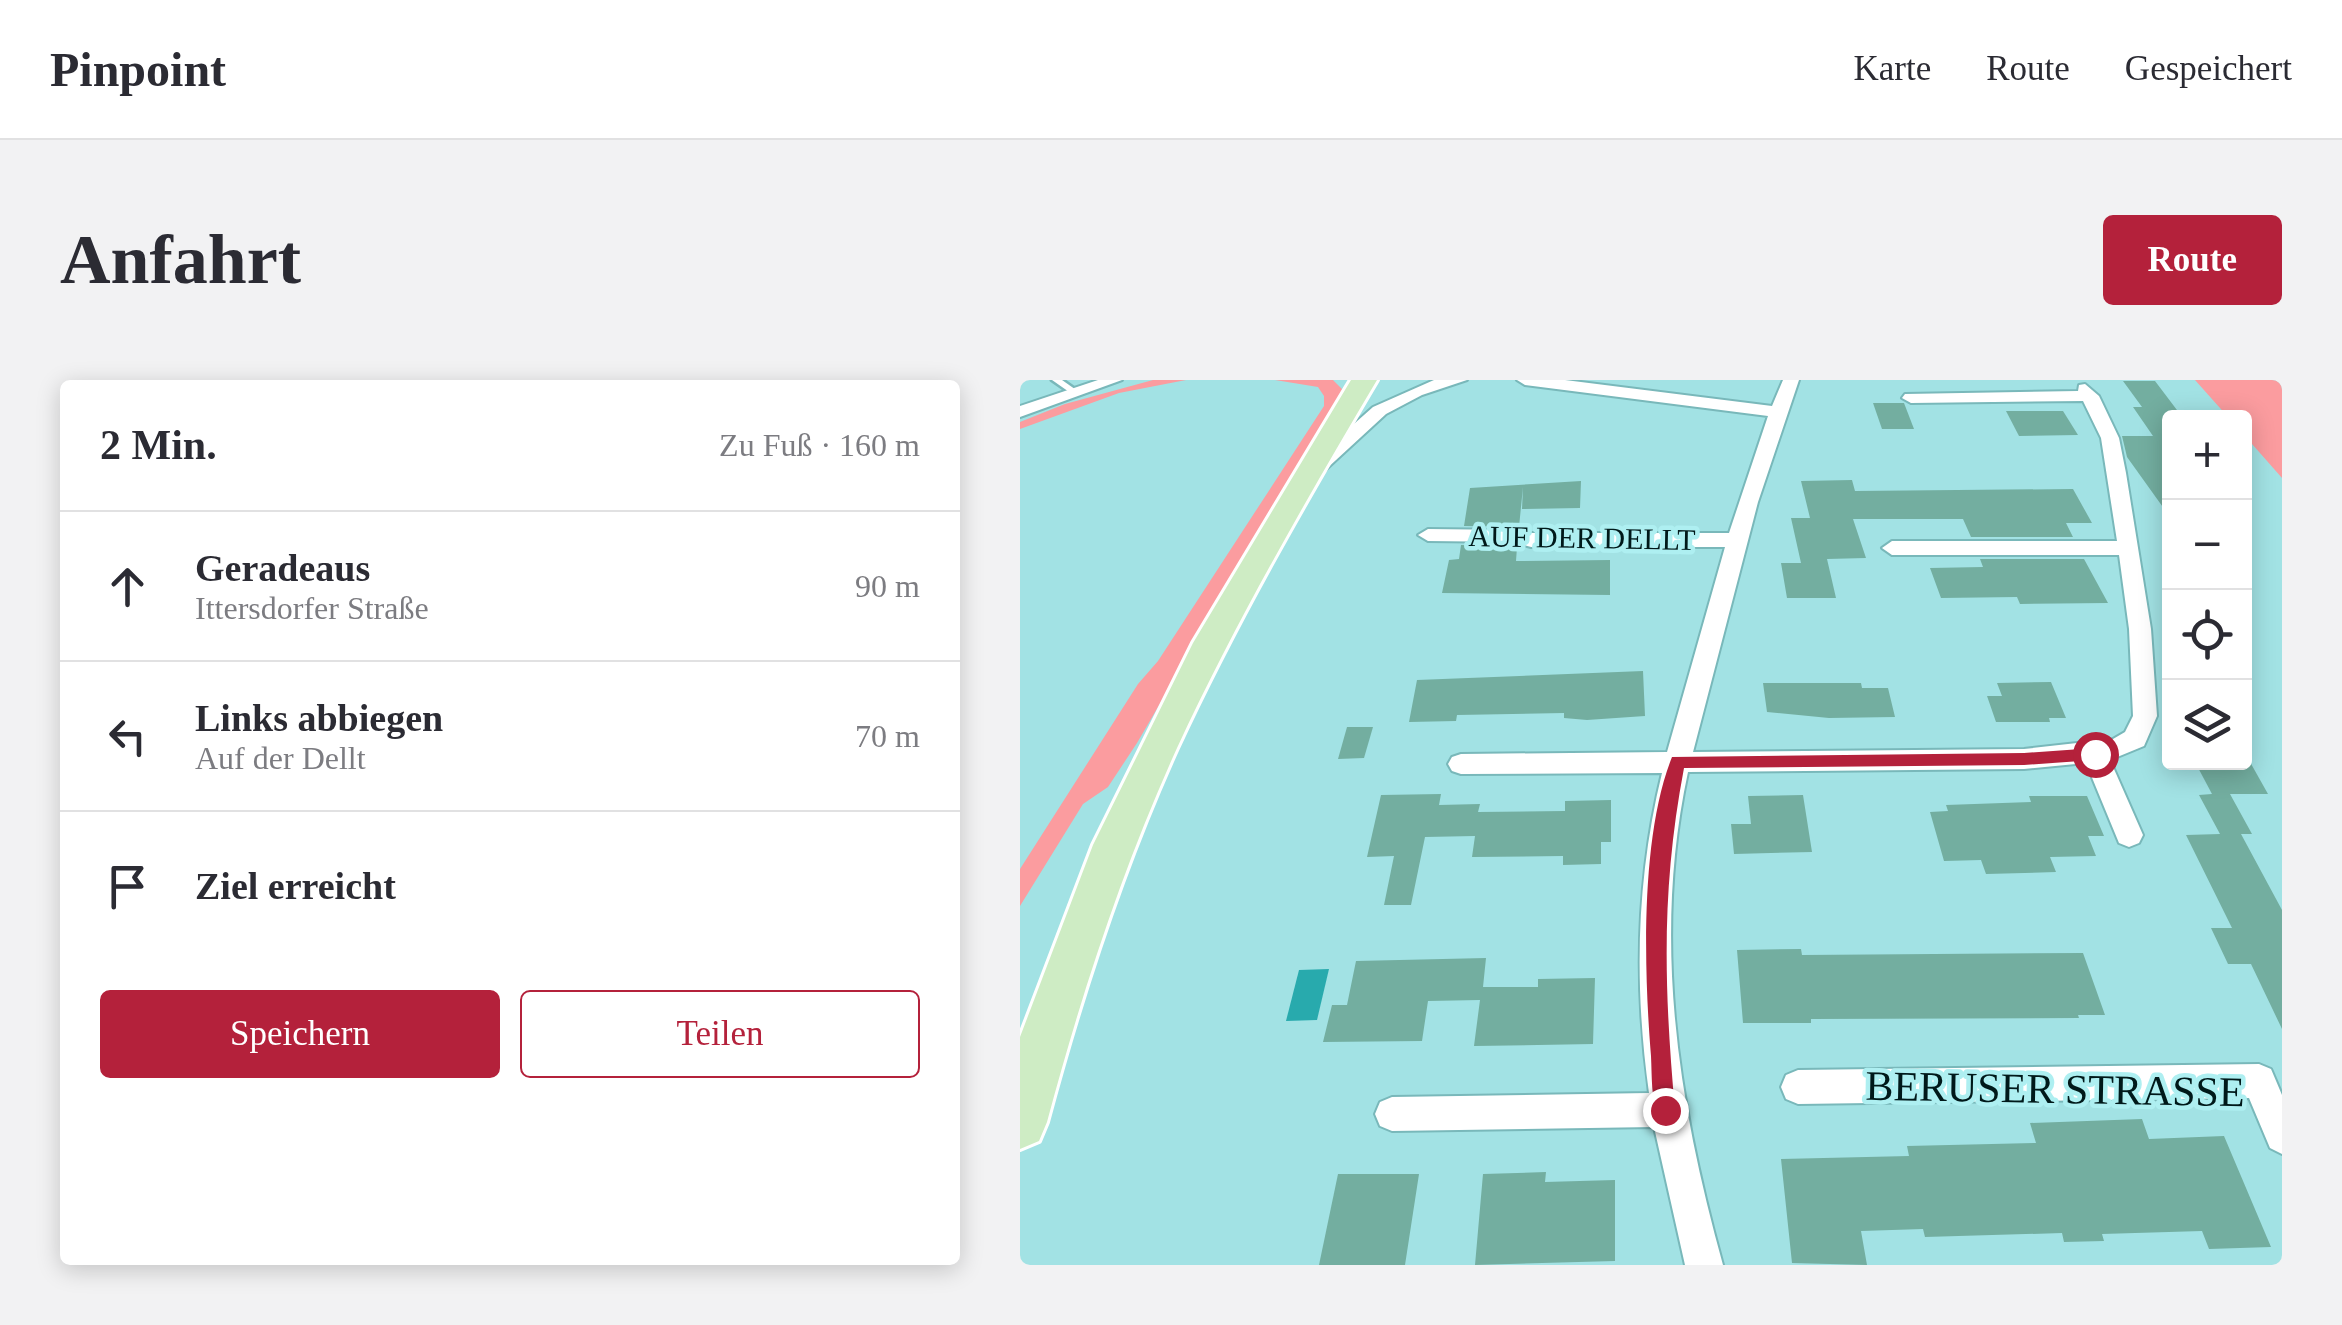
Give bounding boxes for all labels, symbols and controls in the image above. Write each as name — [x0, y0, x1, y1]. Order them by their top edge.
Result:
text: Pinpoint — [50, 43, 226, 96]
text: Karte — [1854, 49, 1931, 88]
text: Route — [1986, 49, 2070, 88]
text: Gespeichert — [2125, 49, 2292, 88]
button: Route — [2103, 215, 2282, 305]
text: Anfahrt — [60, 221, 301, 298]
map controls — [2162, 410, 2252, 770]
button: + — [2162, 410, 2252, 500]
text: 2 Min. — [100, 422, 217, 468]
text: Zu Fuß · 160 m — [719, 427, 920, 463]
button: − — [2162, 500, 2252, 590]
street label: AUF DER DELLT — [1468, 519, 1696, 556]
text: Geradeaus — [195, 547, 370, 589]
icon: ahead — [100, 559, 155, 614]
text: 90 m — [855, 568, 920, 604]
text: Ittersdorfer Straße — [195, 590, 429, 626]
button: locate — [2162, 590, 2252, 680]
button: layers — [2162, 680, 2252, 770]
text: Links abbiegen — [195, 697, 443, 739]
icon: left — [100, 709, 155, 764]
text: 70 m — [855, 718, 920, 754]
route start — [2073, 732, 2119, 778]
text: Auf der Dellt — [195, 740, 366, 776]
icon: arrive — [100, 859, 155, 914]
text: Ziel erreicht — [195, 865, 396, 907]
button: Speichern — [100, 990, 500, 1078]
button: Teilen — [520, 990, 920, 1078]
street label: BERUSER STRASSE — [1865, 1063, 2245, 1115]
route end — [1643, 1088, 1689, 1134]

